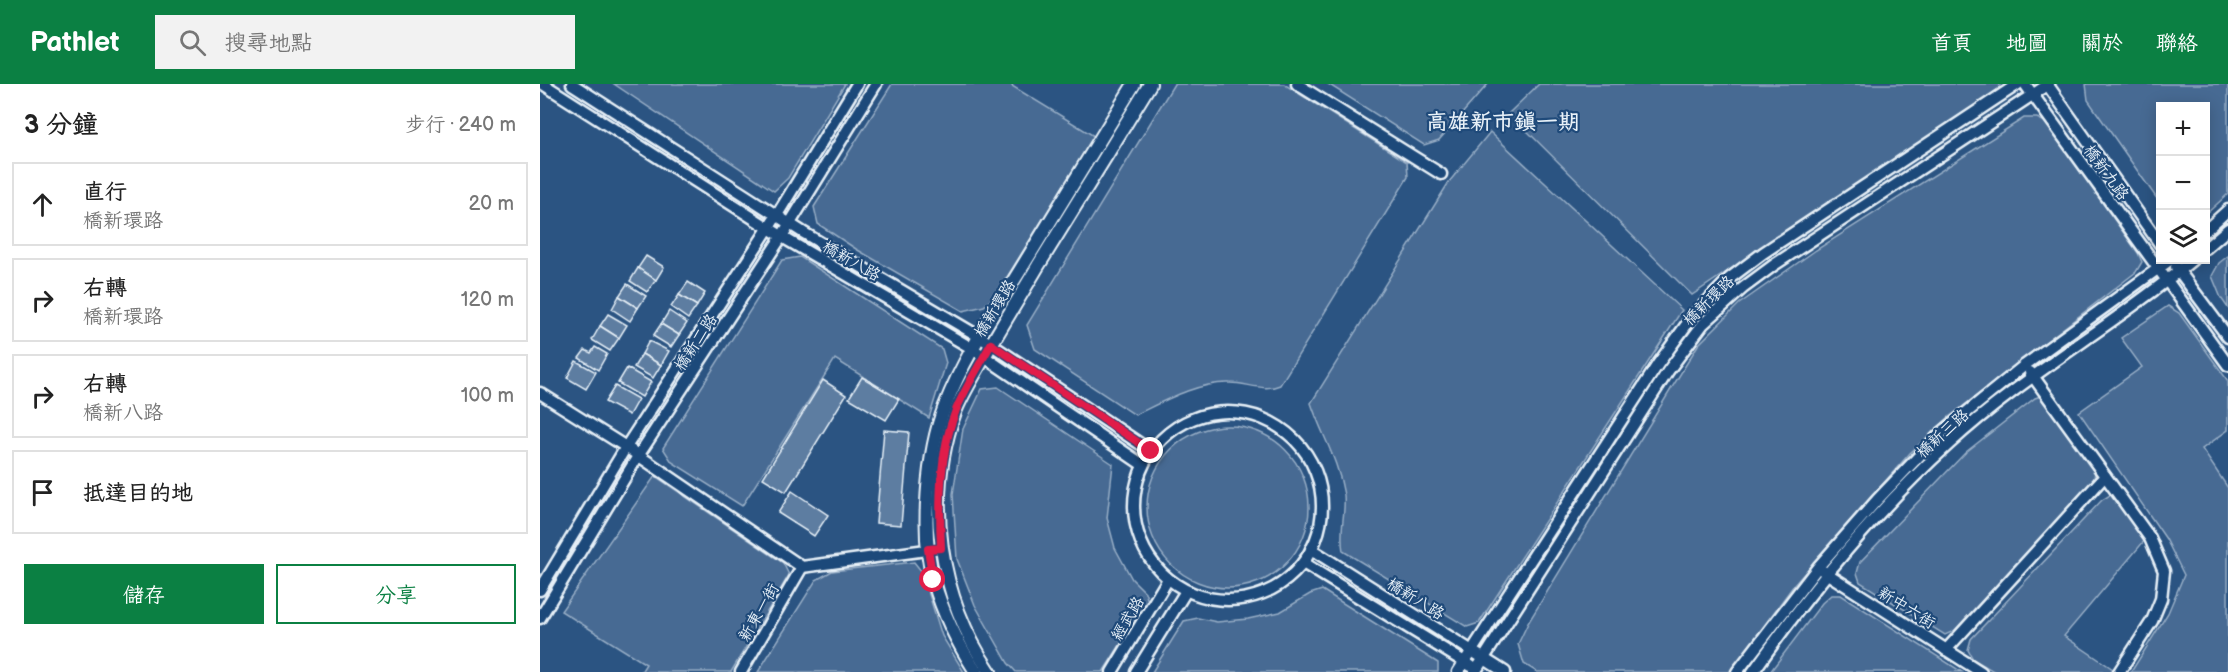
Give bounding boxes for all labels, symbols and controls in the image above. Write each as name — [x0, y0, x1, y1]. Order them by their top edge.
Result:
search box — [155, 15, 575, 69]
text: Pathlet — [30, 26, 119, 59]
icon: search — [176, 26, 209, 59]
text: 搜尋地點 — [224, 30, 312, 57]
text: 首頁 — [1931, 31, 1973, 56]
text: 地圖 — [2006, 31, 2048, 56]
text: 關於 — [2081, 31, 2123, 56]
text: 聯絡 — [2156, 31, 2198, 56]
map controls — [2156, 102, 2210, 264]
button: + — [2156, 102, 2210, 156]
district label: 高雄新市鎮一期 — [1426, 109, 1580, 136]
text: 3 分鐘 — [24, 110, 98, 141]
text: 步行 · 240 m — [406, 113, 516, 137]
street label: 橋新九路 — [2079, 141, 2132, 204]
button: − — [2156, 156, 2210, 210]
text: 直行 — [83, 179, 127, 206]
icon: ahead — [26, 188, 59, 221]
text: 20 m — [469, 192, 514, 216]
text: 橋新環路 — [83, 209, 163, 233]
button: layers — [2156, 210, 2210, 264]
street label: 橋新八路 — [819, 237, 884, 286]
street label: 橋新環路 — [1679, 272, 1739, 330]
text: 右轉 — [83, 275, 127, 302]
street label: 橋新環路 — [971, 276, 1020, 341]
icon: right — [26, 284, 59, 317]
text: 120 m — [461, 288, 514, 312]
text: 橋新環路 — [83, 305, 163, 329]
street label: 橋新二路 — [671, 311, 722, 375]
text: 右轉 — [83, 371, 127, 398]
icon: right — [26, 380, 59, 413]
text: 100 m — [461, 384, 514, 408]
text: 橋新八路 — [83, 401, 163, 425]
street label: 橋新三路 — [1913, 406, 1973, 463]
route end — [1137, 437, 1163, 463]
icon: arrive — [26, 476, 59, 509]
text: 抵達目的地 — [83, 480, 193, 507]
button: 儲存 — [24, 564, 264, 624]
button: 分享 — [276, 564, 516, 624]
route start — [919, 566, 945, 592]
street label: 橋新八路 — [1383, 574, 1447, 624]
street label: 新東一街 — [735, 580, 784, 645]
street label: 新中六街 — [1874, 583, 1938, 633]
street label: 經武路 — [1108, 593, 1149, 644]

